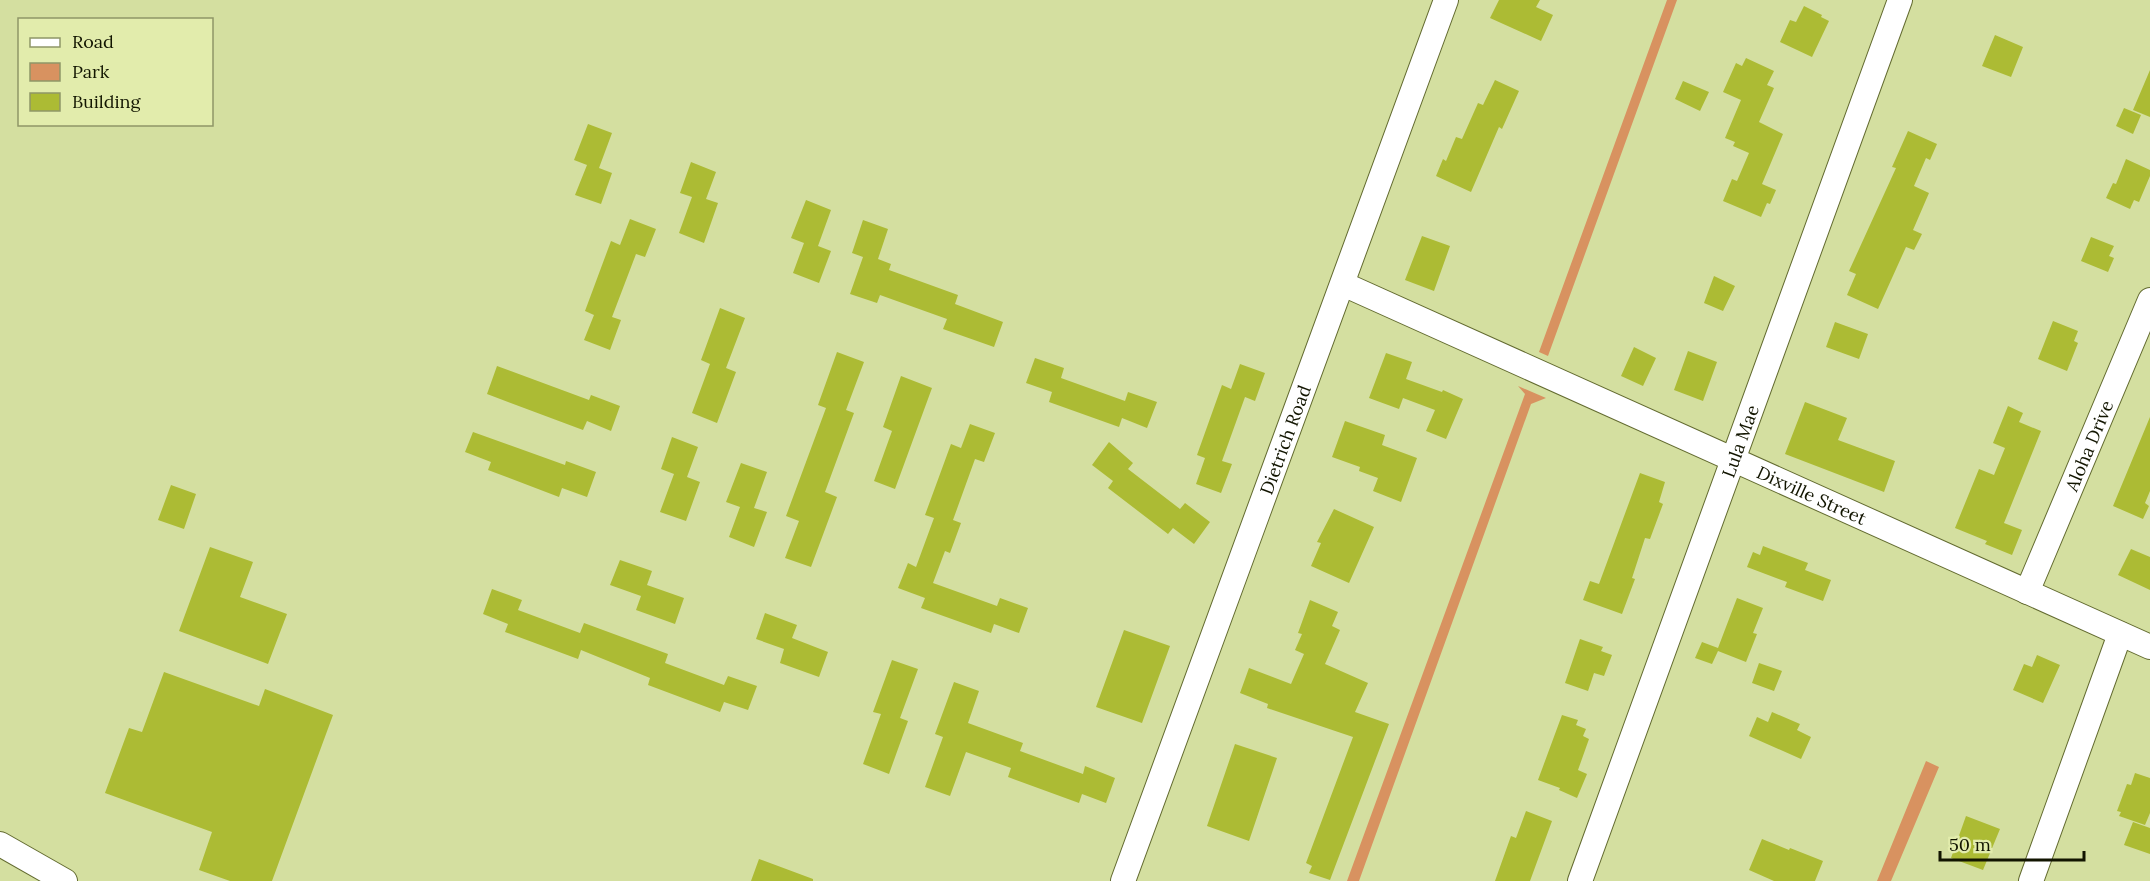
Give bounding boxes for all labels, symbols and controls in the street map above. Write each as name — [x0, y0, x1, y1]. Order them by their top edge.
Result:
legend — [18, 18, 213, 126]
text: Road — [72, 30, 114, 53]
text: Park — [72, 60, 110, 83]
text: Building — [72, 90, 142, 113]
street label: Dietrich Road — [1254, 382, 1315, 498]
street label: Aloha Drive — [2059, 396, 2118, 495]
street label: Lula Mae — [1716, 401, 1764, 481]
street label: Dixville Street — [1753, 460, 1870, 529]
scale bar — [1940, 824, 2084, 862]
text: 50 m — [1949, 833, 1991, 856]

